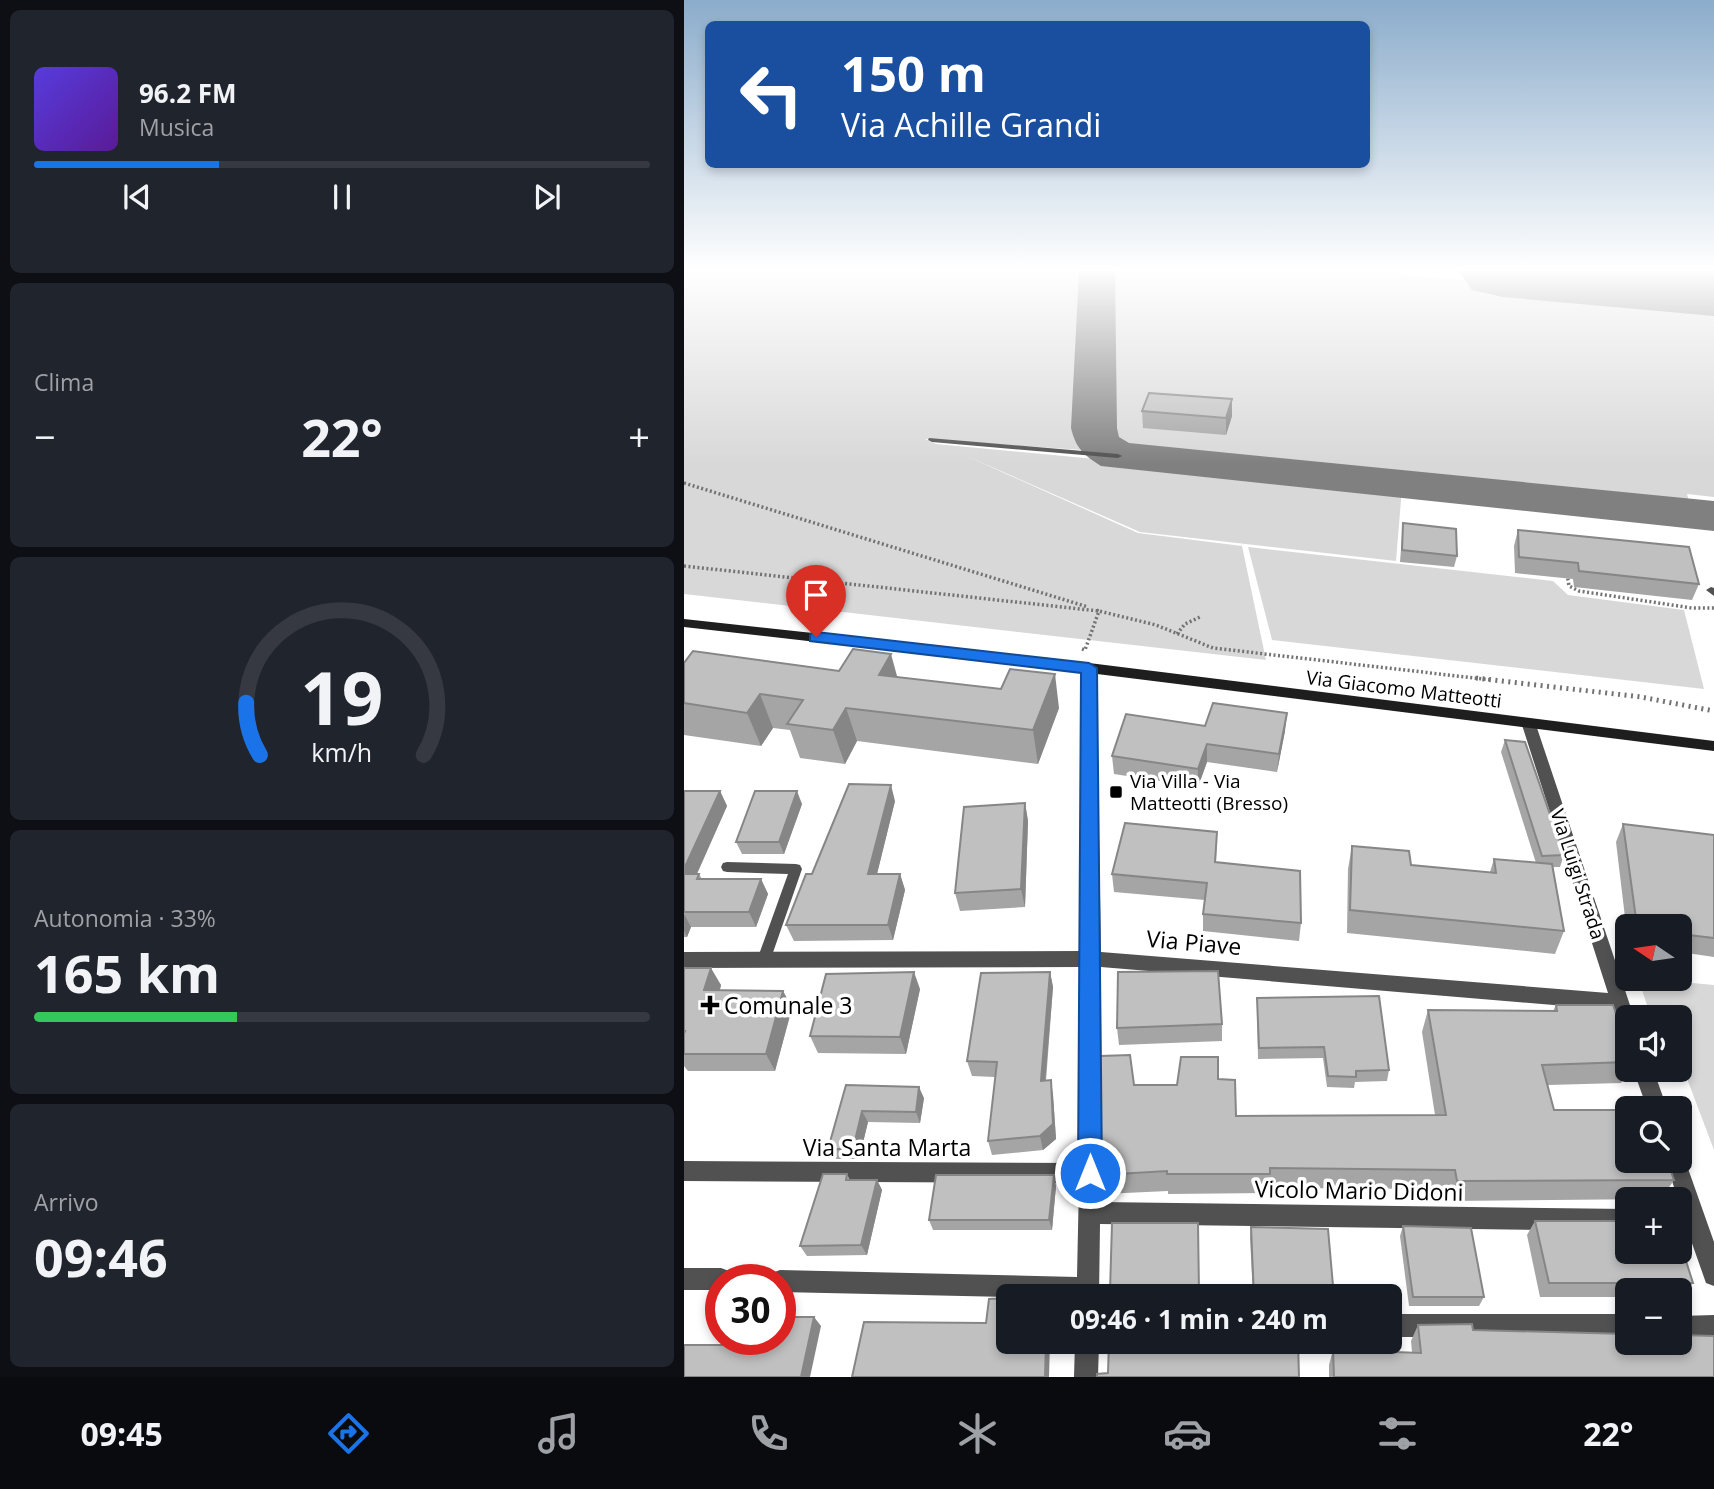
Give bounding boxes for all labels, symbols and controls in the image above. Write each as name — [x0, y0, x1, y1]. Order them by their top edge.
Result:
text: 150 m — [841, 40, 986, 106]
icon: left — [726, 49, 817, 140]
text: 96.2 FM — [139, 75, 237, 111]
text: Via Achille Grandi — [841, 103, 1101, 146]
text: Musica — [139, 111, 214, 143]
icon: previous — [118, 178, 156, 216]
icon: pause — [323, 178, 361, 216]
icon: next — [528, 178, 566, 216]
text: Clima — [34, 366, 94, 398]
text: 22° — [301, 401, 383, 472]
text: − — [34, 410, 56, 462]
text: + — [628, 410, 650, 462]
pin — [786, 565, 846, 637]
icon: arrive — [797, 576, 835, 614]
text: 19 — [300, 647, 384, 746]
street label: Via Giacomo Matteotti — [1305, 664, 1503, 714]
text: km/h — [312, 734, 372, 768]
place label: Via Villa - Via Matteotti (Bresso) — [1130, 768, 1288, 816]
marker: Via Villa - Via Matteotti (Bresso) — [1108, 784, 1124, 800]
street label: Via Luigi Strada — [1545, 805, 1611, 943]
text: Autonomia · 33% — [34, 902, 216, 934]
north arrow — [1615, 914, 1692, 990]
map controls — [1615, 914, 1692, 1355]
street label: Via Piave — [1145, 922, 1243, 962]
text: 165 km — [34, 937, 220, 1008]
place label: Comunale 3 — [724, 989, 852, 1021]
marker: Comunale 3 — [702, 997, 718, 1013]
button: sound — [1615, 1005, 1692, 1082]
button: search — [1615, 1096, 1692, 1173]
street label: Via Santa Marta — [803, 1131, 971, 1163]
position arrow — [1053, 1136, 1127, 1210]
street label: Vicolo Mario Didoni — [1254, 1172, 1464, 1208]
text: Arrivo — [34, 1186, 98, 1218]
button: + — [1615, 1187, 1692, 1264]
text: 09:46 — [34, 1221, 168, 1292]
speed limit sign: 30 — [705, 1264, 796, 1355]
button: − — [1615, 1278, 1692, 1355]
text: 09:46 · 1 min · 240 m — [1070, 1301, 1328, 1337]
icon: directions — [324, 1409, 373, 1458]
icon: music — [534, 1409, 583, 1458]
icon: phone — [744, 1409, 793, 1458]
icon: climate — [953, 1409, 1002, 1458]
icon: car — [1163, 1409, 1212, 1458]
icon: filters — [1373, 1409, 1422, 1458]
text: 09:45 — [80, 1412, 163, 1455]
text: 22° — [1583, 1412, 1634, 1455]

